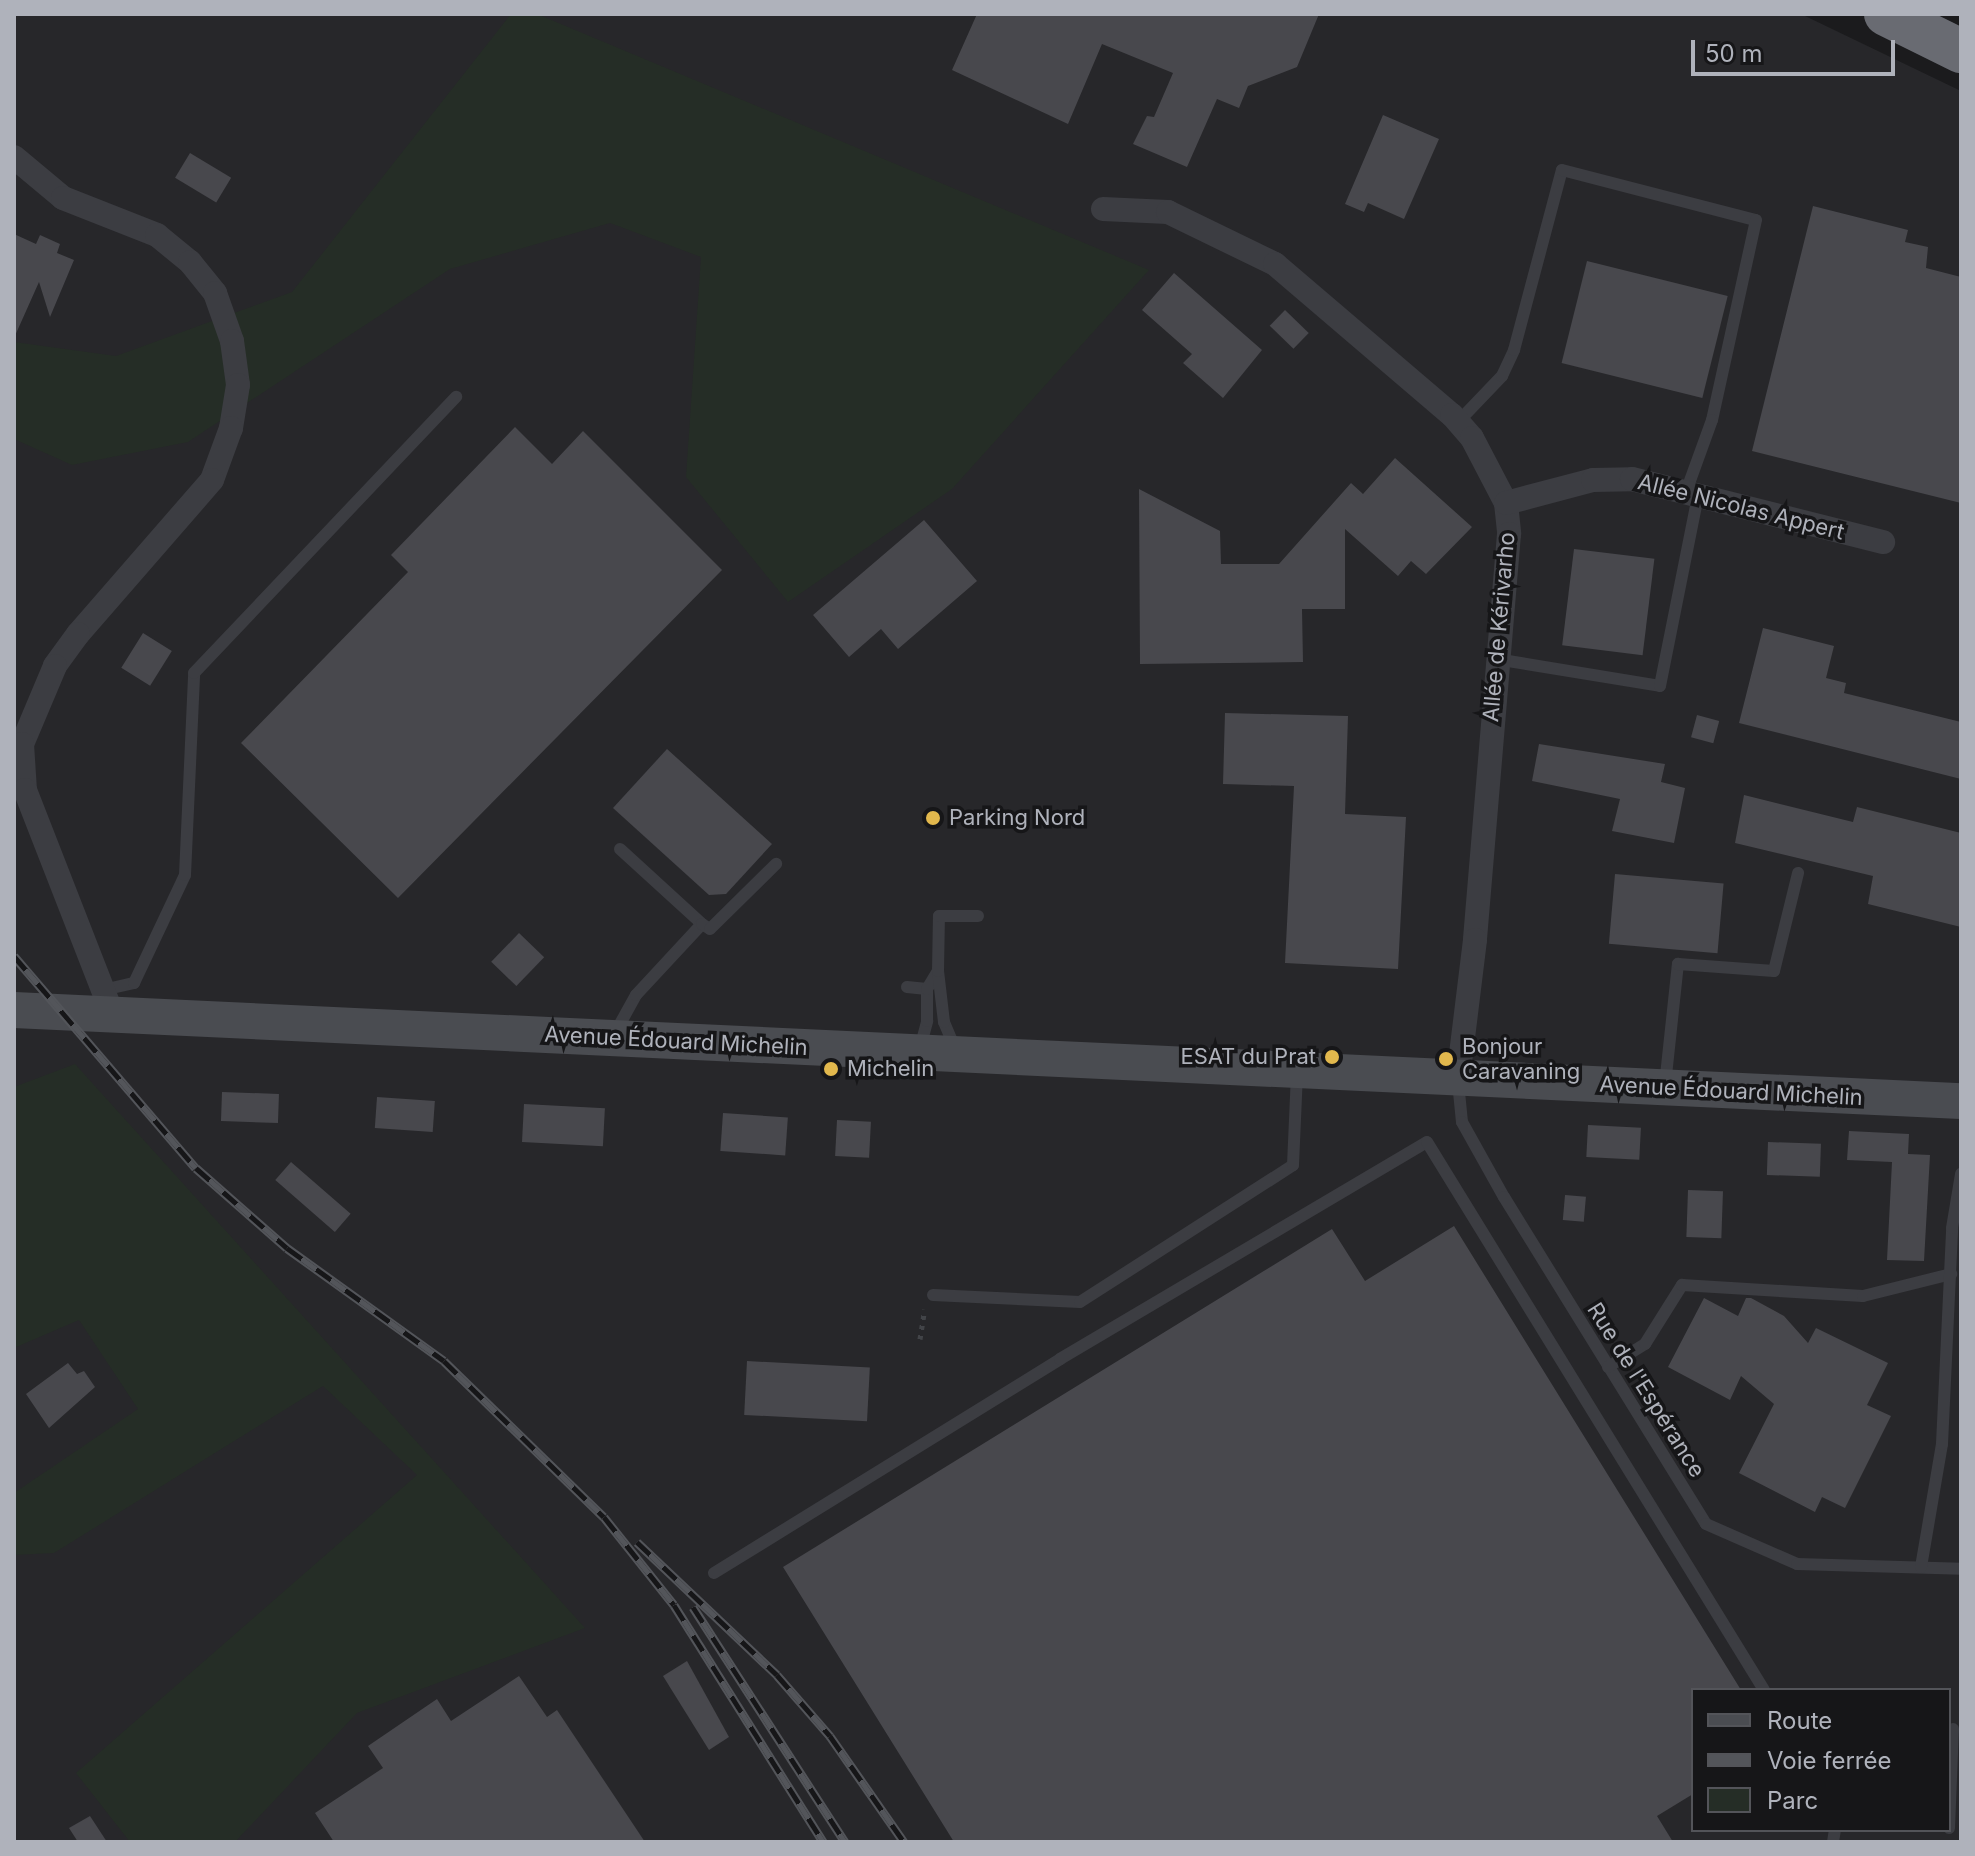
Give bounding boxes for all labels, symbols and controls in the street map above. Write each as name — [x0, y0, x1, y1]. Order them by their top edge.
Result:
scale bar — [1695, 24, 1899, 74]
text: 50 m — [1705, 39, 1763, 68]
street label: Allée Nicolas Appert — [1635, 469, 1847, 545]
street label: Allée de Kérivarho — [1478, 531, 1520, 723]
place label: Parking Nord — [949, 805, 1085, 831]
marker: Parking Nord — [924, 809, 942, 827]
street label: Avenue Édouard Michelin — [544, 1021, 808, 1061]
place label: Bonjour Caravaning — [1462, 1033, 1580, 1084]
place label: ESAT du Prat — [1180, 1044, 1316, 1070]
marker: ESAT du Prat — [1323, 1048, 1341, 1066]
marker: Bonjour Caravaning — [1437, 1050, 1455, 1068]
place label: Michelin — [847, 1056, 934, 1082]
marker: Michelin — [822, 1060, 840, 1078]
street label: Avenue Édouard Michelin — [1599, 1071, 1863, 1111]
street label: Rue de l'Espérance — [1582, 1298, 1710, 1482]
legend — [1691, 1688, 1951, 1832]
text: Route — [1767, 1706, 1832, 1735]
text: Voie ferrée — [1767, 1746, 1892, 1775]
text: Parc — [1767, 1786, 1818, 1815]

